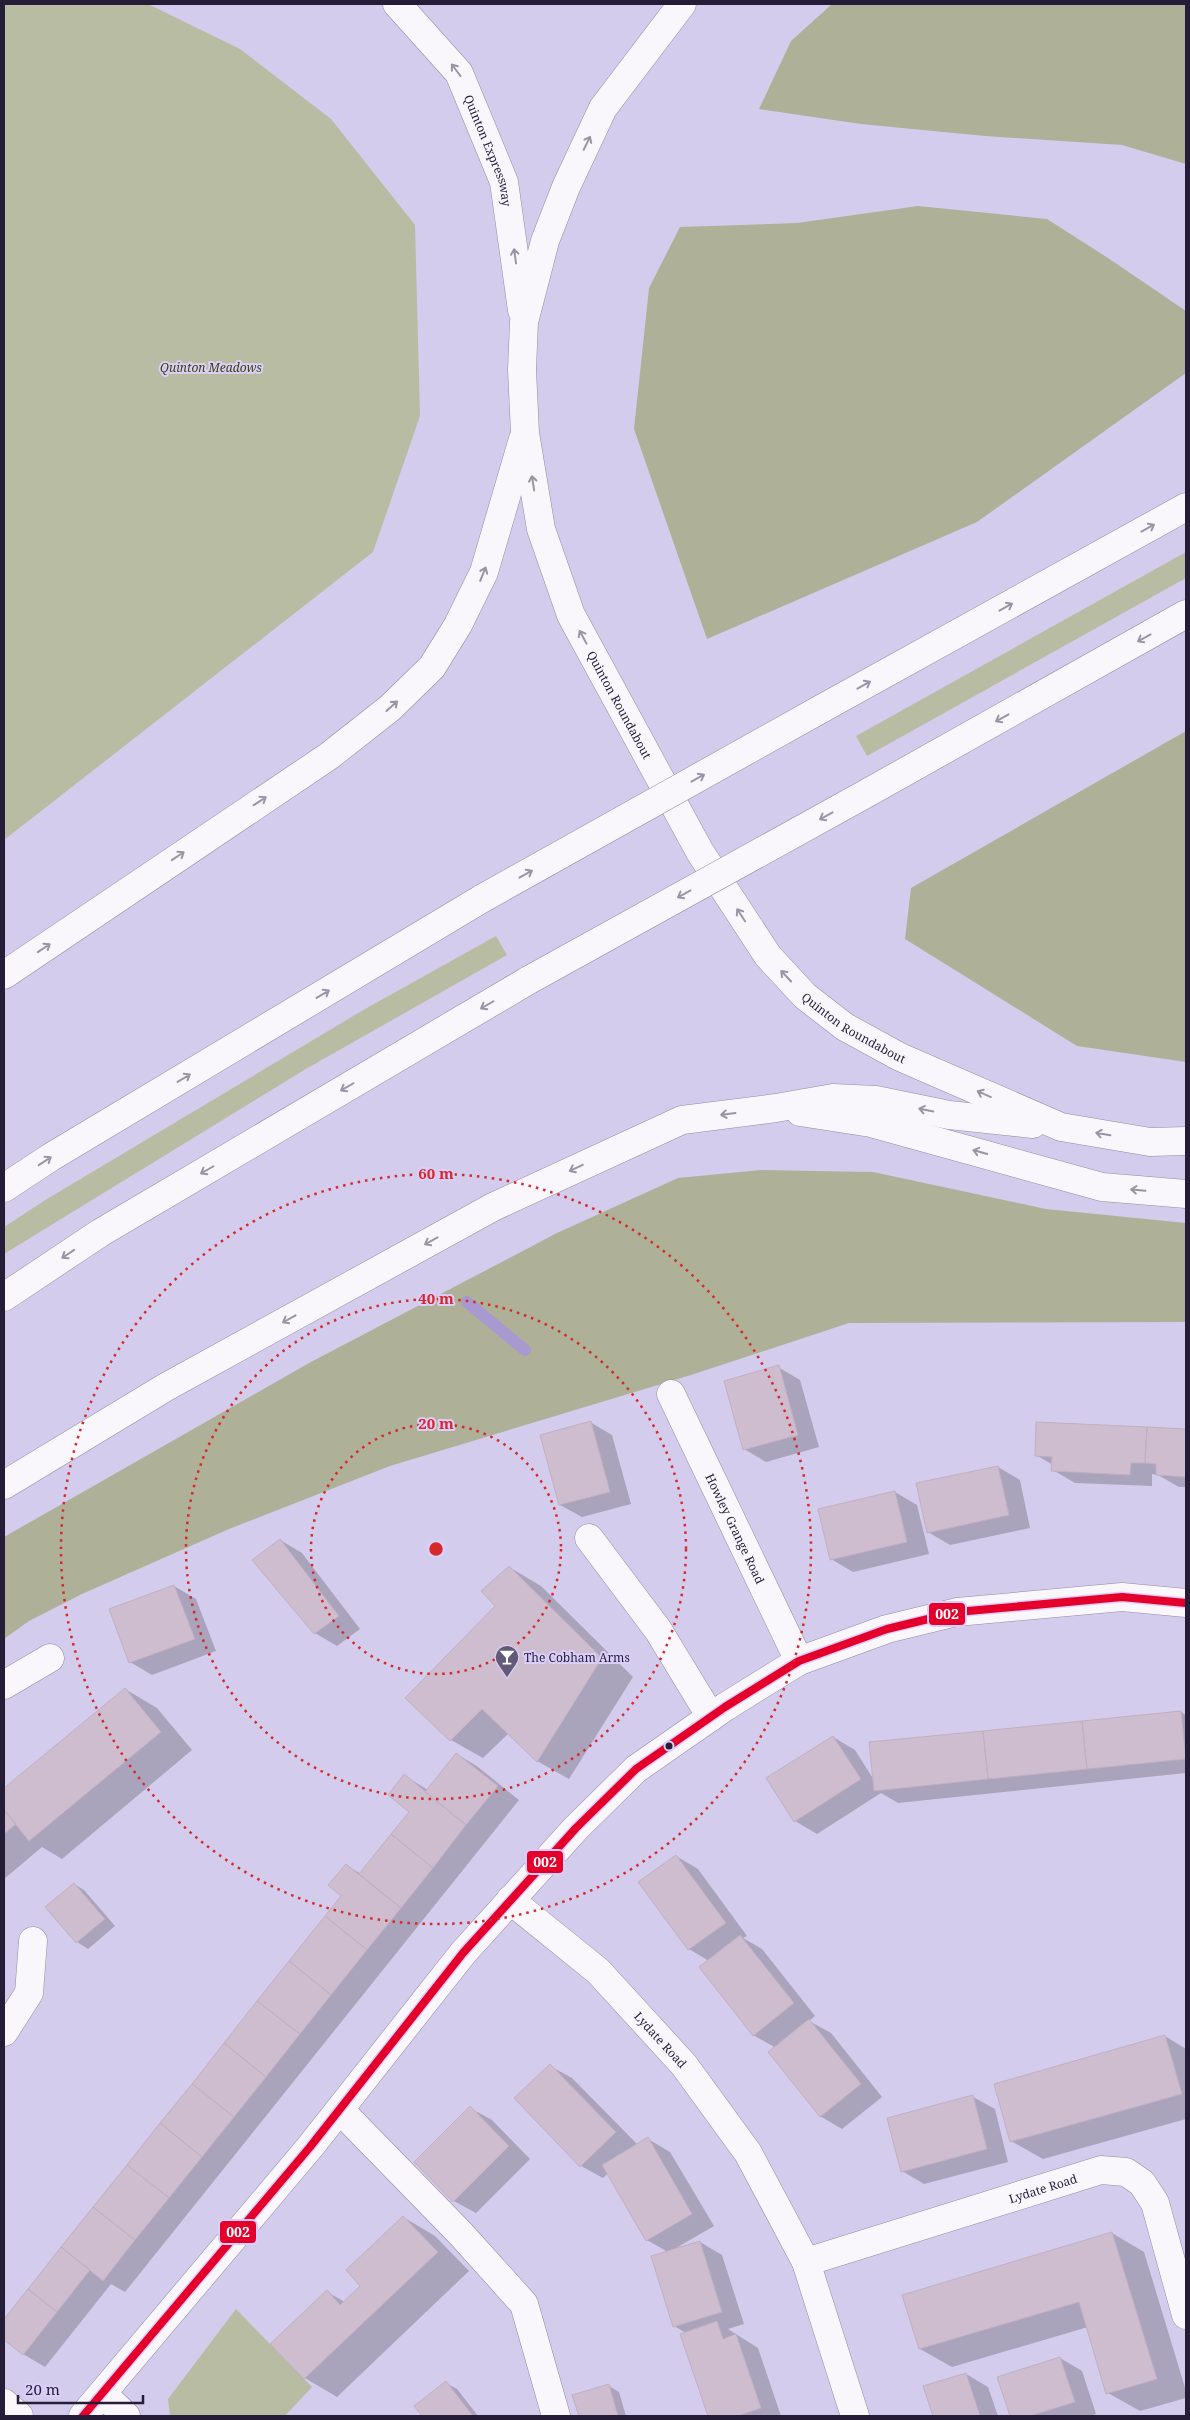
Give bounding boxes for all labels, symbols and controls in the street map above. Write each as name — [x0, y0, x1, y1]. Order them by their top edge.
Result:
one-way arrow — [450, 63, 461, 76]
street label: Quinton Expressway — [460, 92, 516, 208]
one-way arrow — [582, 136, 592, 151]
one-way arrow — [509, 248, 519, 264]
park label: Quinton Meadows — [160, 359, 262, 376]
one-way arrow — [528, 476, 538, 492]
one-way arrow — [1140, 523, 1155, 532]
one-way arrow — [479, 566, 488, 582]
one-way arrow — [998, 601, 1013, 611]
one-way arrow — [578, 630, 588, 645]
one-way arrow — [1136, 633, 1151, 643]
street label: Quinton Roundabout — [583, 648, 656, 762]
one-way arrow — [856, 680, 870, 690]
one-way arrow — [386, 700, 398, 712]
one-way arrow — [995, 713, 1010, 723]
one-way arrow — [690, 772, 705, 782]
one-way arrow — [253, 796, 267, 806]
one-way arrow — [819, 811, 834, 821]
one-way arrow — [171, 851, 185, 861]
one-way arrow — [518, 869, 533, 879]
one-way arrow — [677, 890, 692, 900]
one-way arrow — [736, 909, 746, 923]
one-way arrow — [37, 943, 51, 953]
one-way arrow — [780, 970, 792, 982]
one-way arrow — [316, 988, 330, 998]
street label: Quinton Roundabout — [798, 988, 908, 1067]
one-way arrow — [481, 1000, 495, 1010]
one-way arrow — [176, 1072, 190, 1082]
one-way arrow — [341, 1083, 355, 1093]
one-way arrow — [977, 1088, 992, 1098]
one-way arrow — [919, 1105, 935, 1115]
one-way arrow — [720, 1109, 736, 1119]
one-way arrow — [1096, 1129, 1112, 1139]
one-way arrow — [973, 1146, 989, 1156]
one-way arrow — [37, 1156, 51, 1166]
text: 60 m — [418, 1163, 454, 1183]
one-way arrow — [569, 1163, 584, 1173]
one-way arrow — [201, 1165, 215, 1175]
one-way arrow — [1130, 1185, 1146, 1194]
one-way arrow — [424, 1237, 439, 1246]
one-way arrow — [62, 1249, 76, 1259]
text: 40 m — [418, 1288, 454, 1308]
one-way arrow — [282, 1315, 296, 1325]
text: 20 m — [418, 1413, 454, 1433]
street label: Howley Grange Road — [702, 1470, 769, 1587]
centre of rings — [427, 1540, 445, 1558]
line badge: 002 — [928, 1602, 966, 1626]
text: 002 — [935, 1604, 959, 1623]
bar icon: The Cobham Arms — [494, 1644, 520, 1678]
place label: The Cobham Arms — [524, 1649, 630, 1666]
unlabelled marker — [664, 1741, 674, 1751]
line badge: 002 — [526, 1850, 564, 1874]
text: 002 — [533, 1852, 557, 1871]
street label: Lydate Road — [631, 2008, 691, 2072]
street label: Lydate Road — [1006, 2169, 1080, 2207]
line badge: 002 — [219, 2220, 257, 2244]
text: 002 — [226, 2222, 250, 2241]
scale bar — [18, 2372, 142, 2404]
text: 20 m — [25, 2379, 60, 2399]

